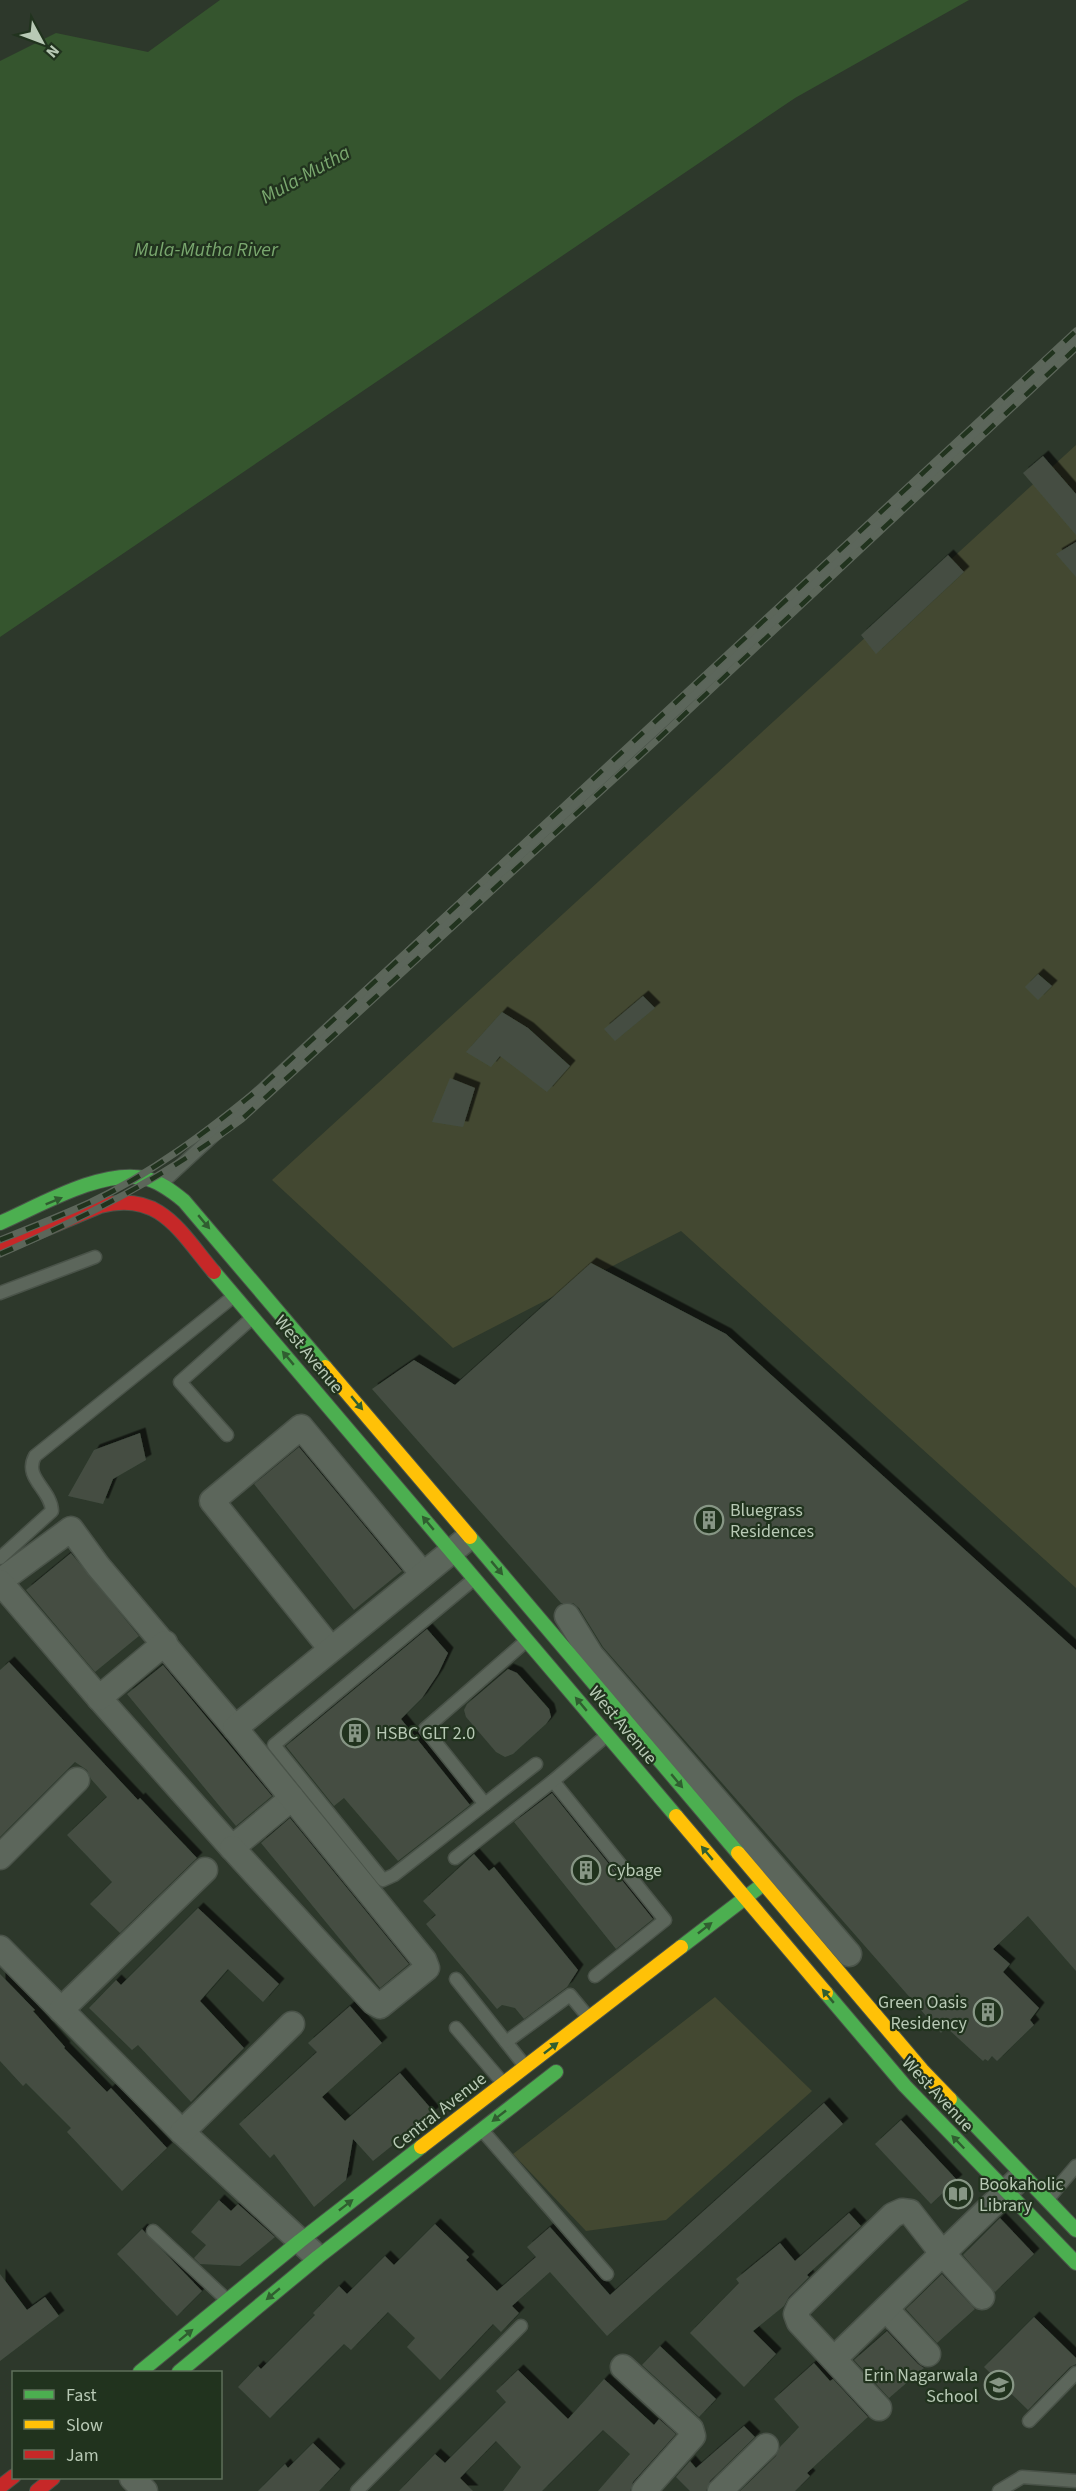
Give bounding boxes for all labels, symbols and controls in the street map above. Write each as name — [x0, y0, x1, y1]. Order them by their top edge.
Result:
north arrow — [12, 12, 72, 72]
text: N — [41, 40, 64, 62]
water label: Mula-Mutha — [256, 139, 356, 211]
water label: Mula-Mutha River — [134, 236, 279, 264]
one-way arrow — [45, 1196, 63, 1205]
one-way arrow — [197, 1214, 210, 1229]
street label: West Avenue — [268, 1310, 349, 1399]
one-way arrow — [282, 1350, 295, 1366]
one-way arrow — [350, 1395, 363, 1410]
place label: Bluegrass Residences — [730, 1498, 814, 1544]
building icon: Bluegrass Residences — [693, 1504, 725, 1536]
one-way arrow — [422, 1516, 435, 1531]
one-way arrow — [490, 1560, 503, 1576]
street label: West Avenue — [582, 1681, 663, 1770]
one-way arrow — [575, 1697, 588, 1712]
building icon: HSBC GLT 2.0 — [339, 1717, 371, 1749]
place label: HSBC GLT 2.0 — [376, 1721, 475, 1746]
one-way arrow — [670, 1773, 683, 1788]
one-way arrow — [701, 1846, 714, 1861]
building icon: Cybage — [570, 1854, 602, 1886]
place label: Cybage — [607, 1858, 662, 1883]
one-way arrow — [697, 1922, 713, 1935]
one-way arrow — [822, 1988, 835, 2004]
place label: Green Oasis Residency — [878, 1990, 968, 2036]
building icon: Green Oasis Residency — [972, 1996, 1004, 2028]
one-way arrow — [543, 2041, 559, 2054]
street label: West Avenue — [896, 2051, 979, 2138]
street label: Central Avenue — [387, 2067, 492, 2156]
one-way arrow — [492, 2110, 508, 2122]
one-way arrow — [951, 2134, 965, 2149]
place label: Bookaholic Library — [979, 2172, 1064, 2218]
library icon: Bookaholic Library — [942, 2178, 974, 2210]
one-way arrow — [338, 2199, 354, 2211]
one-way arrow — [266, 2287, 281, 2300]
one-way arrow — [178, 2329, 194, 2342]
place label: Erin Nagarwala School — [864, 2363, 978, 2409]
school or university icon: Erin Nagarwala School — [983, 2369, 1015, 2401]
legend — [12, 2371, 222, 2479]
text: Fast — [66, 2383, 97, 2408]
text: Slow — [66, 2413, 103, 2438]
text: Jam — [66, 2443, 99, 2468]

